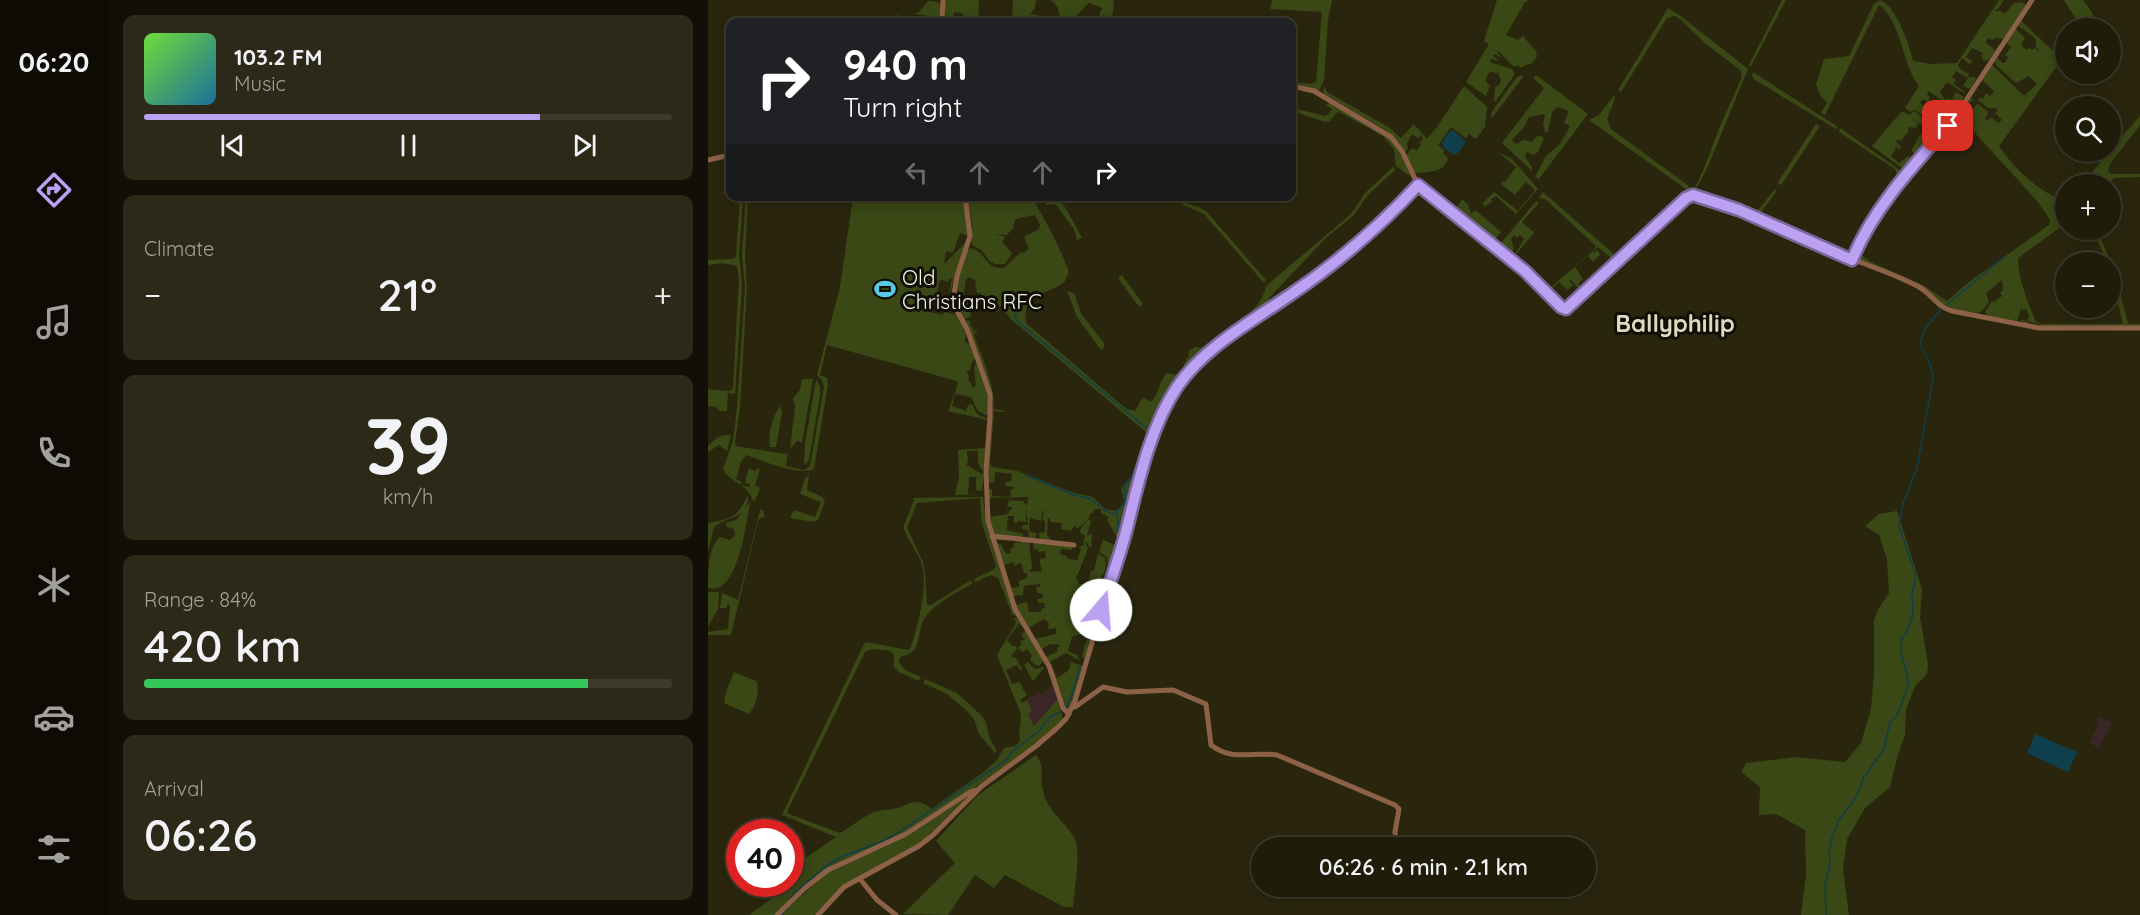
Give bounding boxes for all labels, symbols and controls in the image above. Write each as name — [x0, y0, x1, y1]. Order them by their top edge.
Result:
map controls — [2055, 18, 2121, 318]
button: sound — [2055, 18, 2121, 84]
text: 940 m — [843, 38, 968, 91]
icon: right — [744, 42, 822, 120]
text: 103.2 FM — [234, 43, 322, 71]
text: 06:20 — [19, 45, 89, 79]
text: Music — [234, 71, 286, 96]
text: Turn right — [843, 90, 962, 124]
button: search — [2055, 96, 2121, 162]
pin — [1922, 100, 1973, 151]
icon: arrive — [1931, 109, 1964, 142]
icon: previous — [216, 129, 249, 162]
icon: pause — [392, 129, 425, 162]
icon: next — [568, 129, 601, 162]
icon: left — [900, 156, 933, 189]
icon: ahead — [963, 156, 996, 189]
icon: ahead — [1026, 156, 1059, 189]
icon: right — [1089, 156, 1122, 189]
icon: directions — [33, 169, 75, 211]
button: + — [2055, 174, 2121, 240]
text: Climate — [144, 236, 214, 261]
button: − — [2055, 252, 2121, 318]
place label: Old Christians RFC — [902, 264, 1042, 314]
text: 21° — [378, 266, 437, 322]
text: − — [144, 274, 161, 315]
text: + — [653, 274, 672, 315]
sports icon: Old Christians RFC — [873, 277, 897, 301]
icon: music — [33, 301, 75, 343]
district label: Ballyphilip — [1615, 308, 1735, 338]
text: 39 — [365, 396, 451, 494]
icon: phone — [33, 432, 75, 474]
text: km/h — [383, 484, 433, 509]
icon: climate — [33, 564, 75, 606]
position arrow — [1069, 578, 1133, 642]
text: Range · 84% — [144, 587, 256, 612]
text: 420 km — [144, 617, 301, 673]
icon: car — [33, 696, 75, 738]
text: Arrival — [144, 776, 204, 801]
text: 06:26 — [144, 806, 257, 862]
speed limit sign: 40 — [726, 819, 804, 897]
icon: filters — [33, 828, 75, 870]
text: 06:26 · 6 min · 2.1 km — [1319, 853, 1528, 881]

